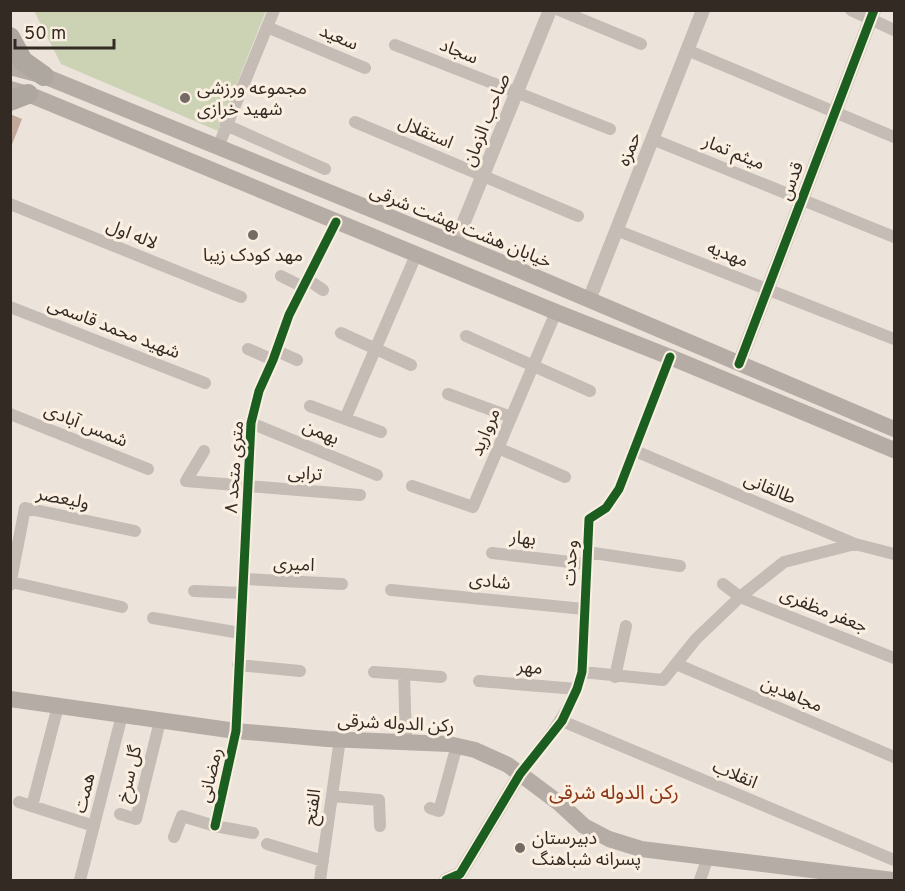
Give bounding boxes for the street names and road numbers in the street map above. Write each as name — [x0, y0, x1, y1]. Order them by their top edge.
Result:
street label: سعید — [316, 20, 361, 57]
street label: سجاد — [436, 34, 481, 70]
street label: صاحب الزمان — [458, 71, 516, 170]
street label: استقلال — [395, 112, 456, 155]
street label: حمزه — [613, 129, 648, 170]
street label: میثم تمار — [698, 130, 768, 176]
street label: قدس — [775, 159, 810, 204]
street label: خیابان هشت بهشت شرقی — [366, 180, 555, 274]
street label: لاله اول — [103, 215, 160, 256]
street label: مهدیه — [704, 237, 751, 274]
street label: شهید محمد قاسمی — [44, 294, 183, 365]
street label: شمس آبادی — [40, 399, 131, 454]
street label: مروارید — [466, 405, 507, 460]
street label: بهمن — [299, 415, 342, 451]
street label: ۸ متری متحد — [221, 420, 250, 514]
street label: ترابی — [287, 462, 323, 487]
street label: طالقانی — [740, 468, 799, 511]
street label: ولیعصر — [34, 483, 91, 516]
street label: بهار — [508, 527, 537, 552]
street label: وحدت — [559, 539, 584, 587]
street label: امیری — [273, 553, 315, 578]
street label: شادی — [468, 569, 512, 596]
street label: جعفر مظفری — [776, 583, 870, 639]
street label: مهر — [515, 656, 544, 681]
street label: مجاهدین — [757, 672, 826, 719]
street label: رکن الدوله شرقی — [337, 710, 455, 739]
street label: گل سرخ — [113, 743, 148, 805]
street label: رمضانی — [194, 746, 229, 805]
street label: انقلاب — [708, 756, 760, 795]
street label: همت — [69, 771, 102, 816]
street label: الفتح — [300, 788, 327, 827]

